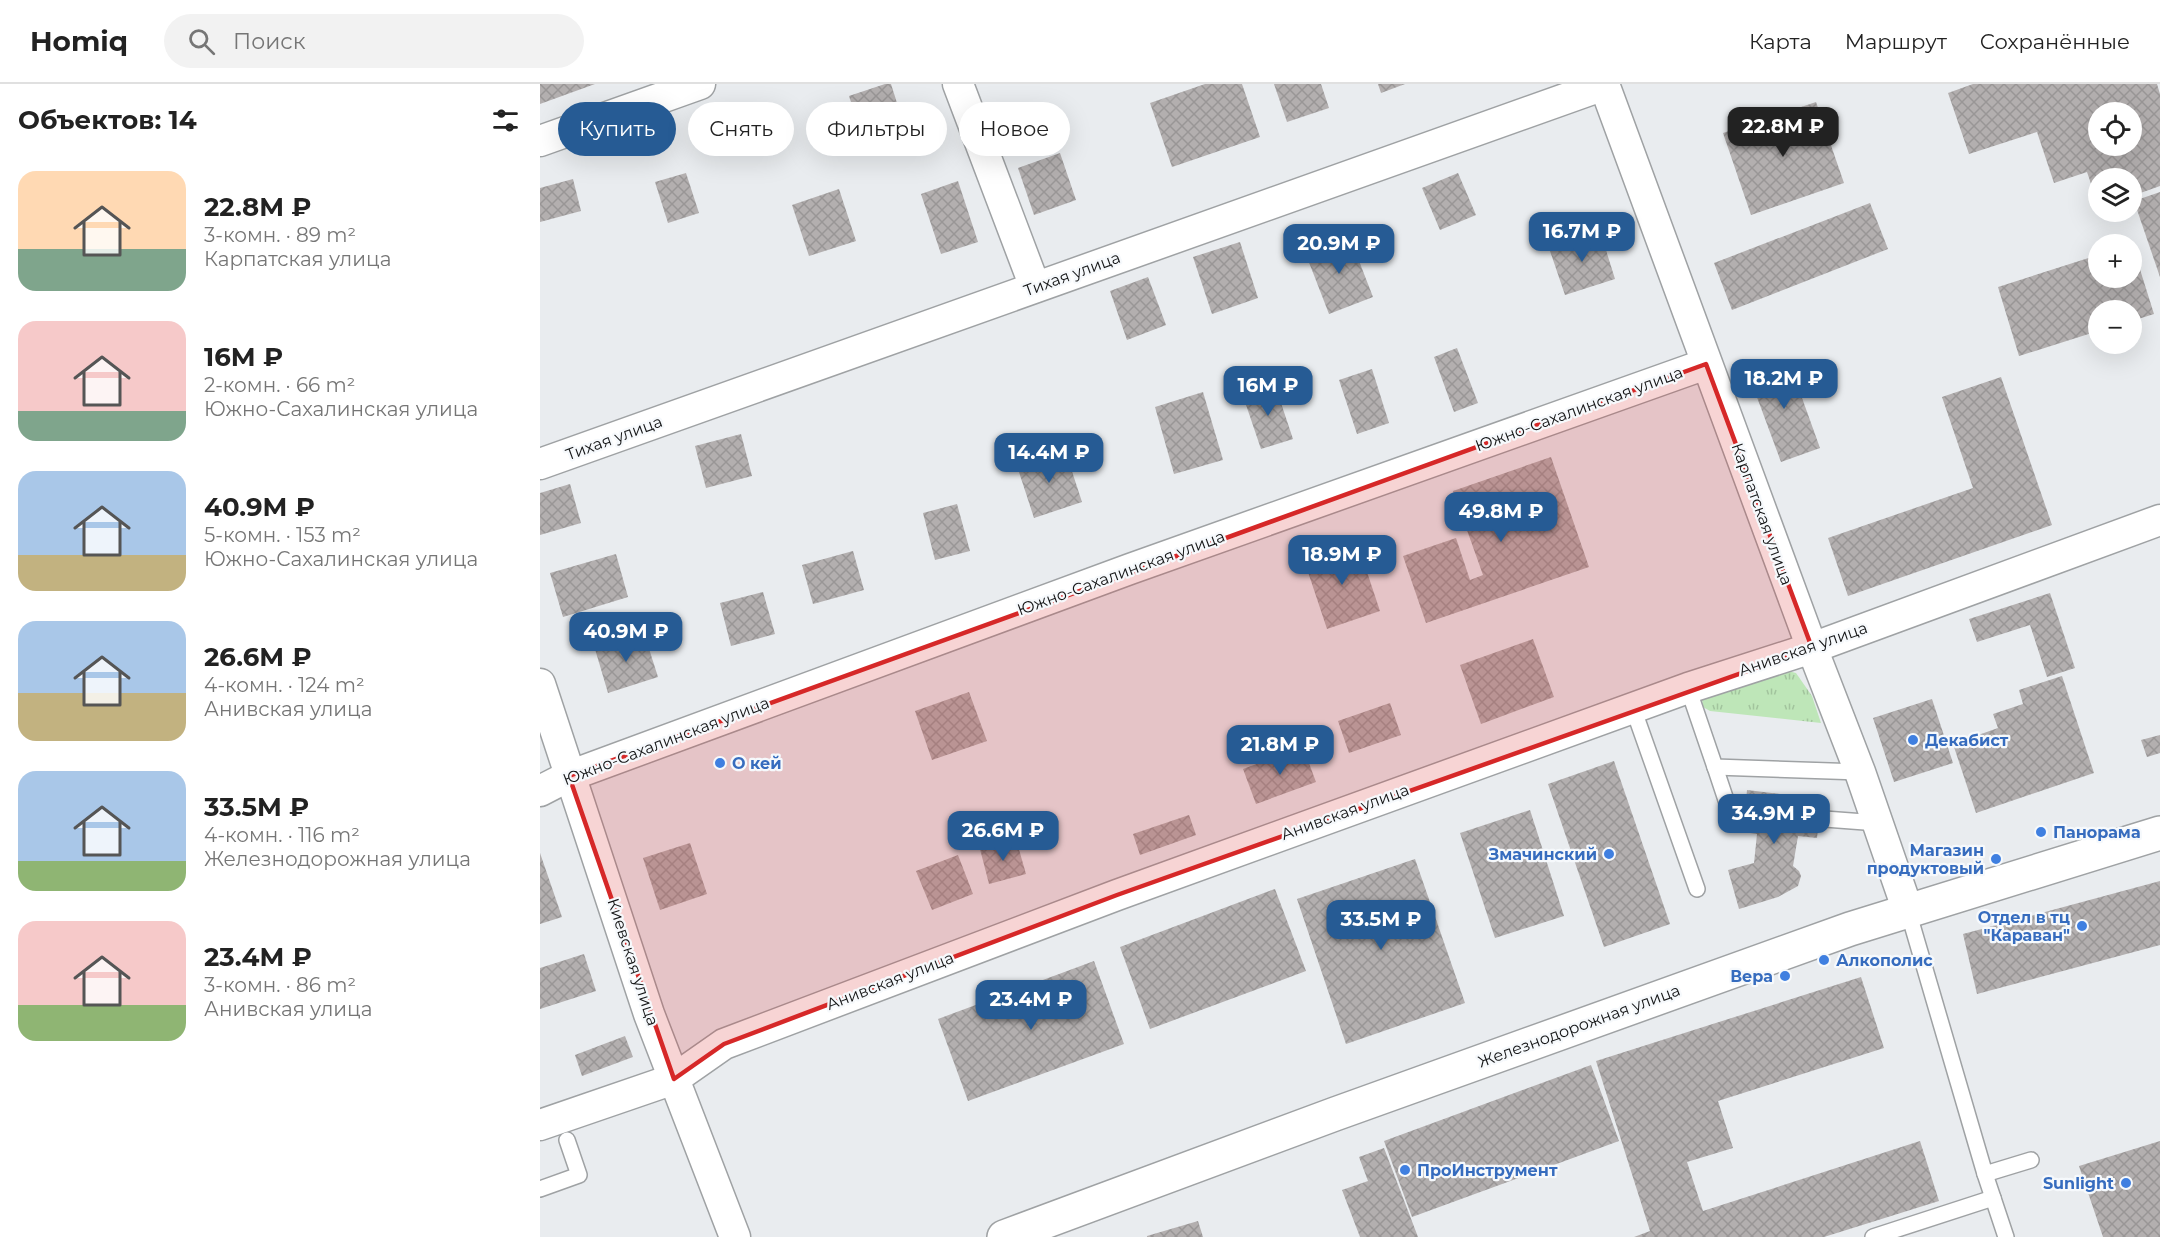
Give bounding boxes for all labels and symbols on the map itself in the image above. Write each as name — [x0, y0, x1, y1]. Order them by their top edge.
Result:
pin: 22.8M ₽ — [1728, 107, 1838, 158]
pin: 16.7M ₽ — [1527, 212, 1637, 263]
pin: 20.9M ₽ — [1284, 224, 1394, 275]
street label: Тихая улица — [1021, 248, 1123, 300]
pin: 18.2M ₽ — [1729, 359, 1839, 410]
street label: Южно-Сахалинская улица — [1473, 363, 1685, 455]
pin: 16M ₽ — [1226, 366, 1310, 417]
street label: Тихая улица — [563, 412, 665, 464]
pin: 14.4M ₽ — [994, 433, 1104, 484]
street label: Карпатская улица — [1727, 440, 1797, 588]
pin: 49.8M ₽ — [1446, 492, 1556, 543]
street label: Южно-Сахалинская улица — [1015, 527, 1227, 619]
pin: 18.9M ₽ — [1287, 535, 1397, 586]
pin: 40.9M ₽ — [571, 612, 681, 663]
street label: Анивская улица — [1736, 618, 1870, 680]
street label: Южно-Сахалинская улица — [560, 693, 772, 789]
pin: 21.8M ₽ — [1225, 725, 1335, 776]
place label: Декабист — [1925, 731, 2009, 750]
marker: Декабист — [1906, 733, 1920, 747]
place label: О кей — [732, 754, 782, 773]
marker: О кей — [713, 756, 727, 770]
street label: Анивская улица — [1278, 780, 1412, 844]
pin: 34.9M ₽ — [1719, 794, 1829, 845]
pin: 26.6M ₽ — [948, 811, 1058, 862]
place label: Панорама — [2053, 823, 2141, 842]
marker: Панорама — [2034, 825, 2048, 839]
place label: Магазин продуктовый — [1867, 841, 1984, 878]
place label: Змачинский — [1488, 845, 1597, 864]
marker: Змачинский — [1602, 847, 1616, 861]
marker: Магазин продуктовый — [1989, 852, 2003, 866]
street label: Киевская улица — [603, 896, 663, 1028]
pin: 33.5M ₽ — [1326, 900, 1436, 951]
place label: Отдел в тц "Караван" — [1978, 908, 2070, 945]
marker: Отдел в тц "Караван" — [2075, 919, 2089, 933]
street label: Анивская улица — [824, 948, 956, 1014]
place label: Алкополис — [1836, 951, 1933, 970]
marker: Алкополис — [1817, 953, 1831, 967]
place label: Вера — [1730, 967, 1773, 986]
marker: Вера — [1778, 969, 1792, 983]
pin: 23.4M ₽ — [976, 980, 1086, 1031]
street label: Железнодорожная улица — [1475, 981, 1683, 1071]
place label: ПроИнструмент — [1417, 1161, 1558, 1180]
marker: ПроИнструмент — [1398, 1163, 1412, 1177]
place label: Sunlight — [2043, 1174, 2114, 1193]
marker: Sunlight — [2119, 1176, 2133, 1190]

